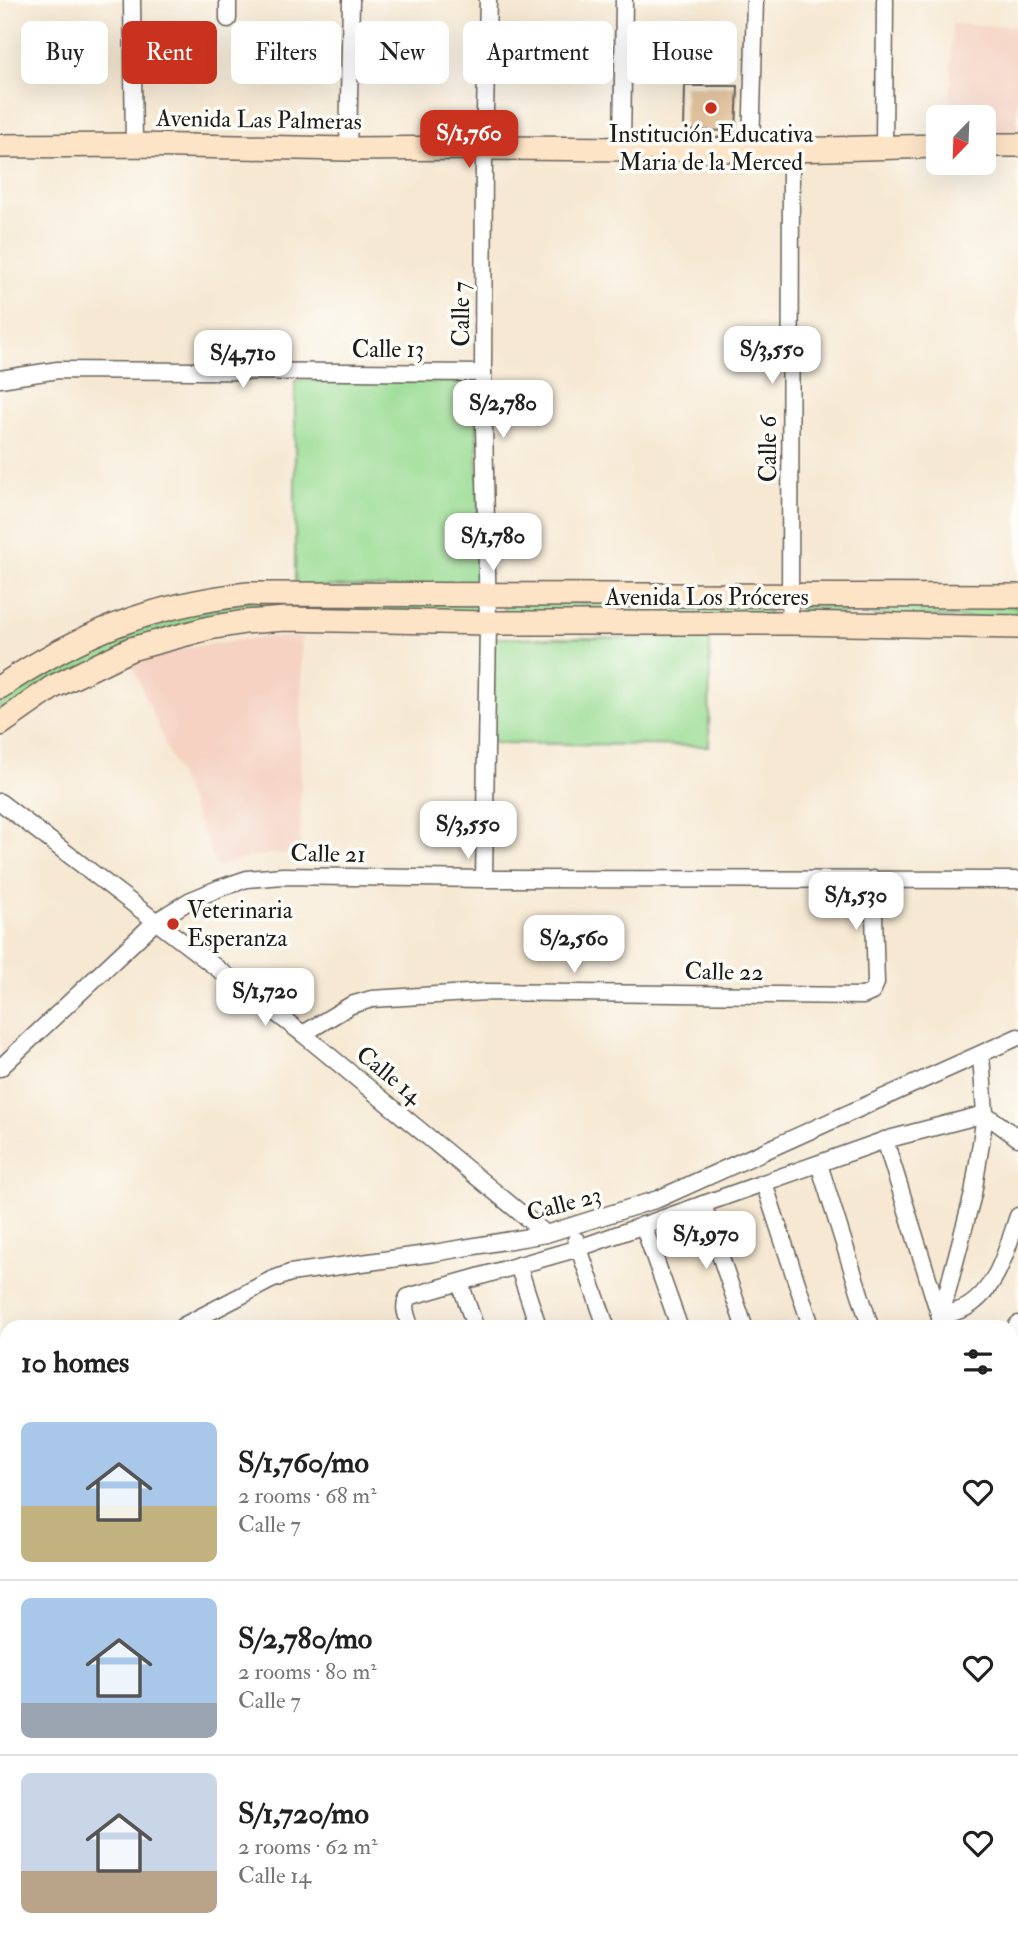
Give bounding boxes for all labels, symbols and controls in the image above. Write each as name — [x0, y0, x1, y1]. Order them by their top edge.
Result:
chip: Buy — [21, 21, 108, 84]
chip: Rent — [122, 21, 217, 84]
chip: Filters — [231, 21, 341, 84]
chip: New — [355, 21, 449, 84]
chip: Apartment — [463, 21, 613, 84]
chip: House — [627, 21, 737, 84]
marker: Institución Educativa Maria de la Merced — [703, 100, 719, 116]
street label: Avenida Las Palmeras — [155, 103, 362, 137]
north arrow — [926, 105, 996, 175]
map controls — [926, 105, 996, 175]
pin: S/1,760 — [404, 110, 534, 170]
text: S/1,760 — [436, 118, 502, 147]
place label: Institución Educativa Maria de la Merced — [609, 119, 814, 178]
street label: Calle 7 — [446, 281, 477, 347]
pin: S/3,550 — [707, 326, 837, 386]
pin: S/4,710 — [178, 330, 308, 390]
street label: Calle 13 — [352, 334, 424, 365]
text: S/3,550 — [740, 334, 804, 363]
text: S/4,710 — [210, 338, 276, 367]
pin: S/2,780 — [438, 380, 568, 440]
text: S/2,780 — [469, 388, 537, 417]
street label: Calle 6 — [753, 414, 784, 482]
pin: S/1,780 — [428, 514, 558, 573]
text: S/1,780 — [461, 521, 525, 550]
street label: Avenida Los Próceres — [604, 582, 809, 613]
pin: S/3,550 — [403, 802, 533, 861]
text: S/3,550 — [436, 809, 500, 838]
street label: Calle 21 — [290, 838, 366, 870]
pin: S/1,530 — [791, 872, 921, 932]
text: S/1,530 — [825, 880, 887, 909]
place label: Veterinaria Esperanza — [187, 895, 294, 954]
marker: Veterinaria Esperanza — [165, 916, 181, 932]
pin: S/2,560 — [509, 916, 639, 975]
text: S/2,560 — [540, 923, 608, 952]
street label: Calle 22 — [684, 956, 764, 988]
pin: S/1,720 — [200, 968, 330, 1028]
text: S/1,720 — [232, 976, 298, 1005]
street label: Calle 14 — [350, 1039, 429, 1112]
street label: Calle 23 — [523, 1179, 605, 1229]
pin: S/1,970 — [641, 1212, 771, 1271]
text: S/1,970 — [673, 1219, 739, 1248]
icon: filters — [959, 1343, 997, 1381]
text: 10 homes — [21, 1344, 129, 1381]
text: S/1,760/mo — [238, 1444, 369, 1481]
icon: home — [77, 1450, 161, 1534]
icon: heart — [959, 1473, 997, 1511]
text: 2 rooms · 68 m² — [238, 1481, 377, 1510]
text: Calle 7 — [238, 1510, 301, 1539]
text: S/2,780/mo — [238, 1620, 372, 1657]
icon: home — [77, 1626, 161, 1710]
icon: heart — [959, 1649, 997, 1687]
text: 2 rooms · 80 m² — [238, 1657, 377, 1686]
text: Calle 7 — [238, 1686, 301, 1715]
text: S/1,720/mo — [238, 1795, 369, 1832]
icon: home — [77, 1801, 161, 1885]
icon: heart — [959, 1824, 997, 1862]
text: 2 rooms · 62 m² — [238, 1832, 377, 1861]
text: Calle 14 — [238, 1861, 311, 1890]

